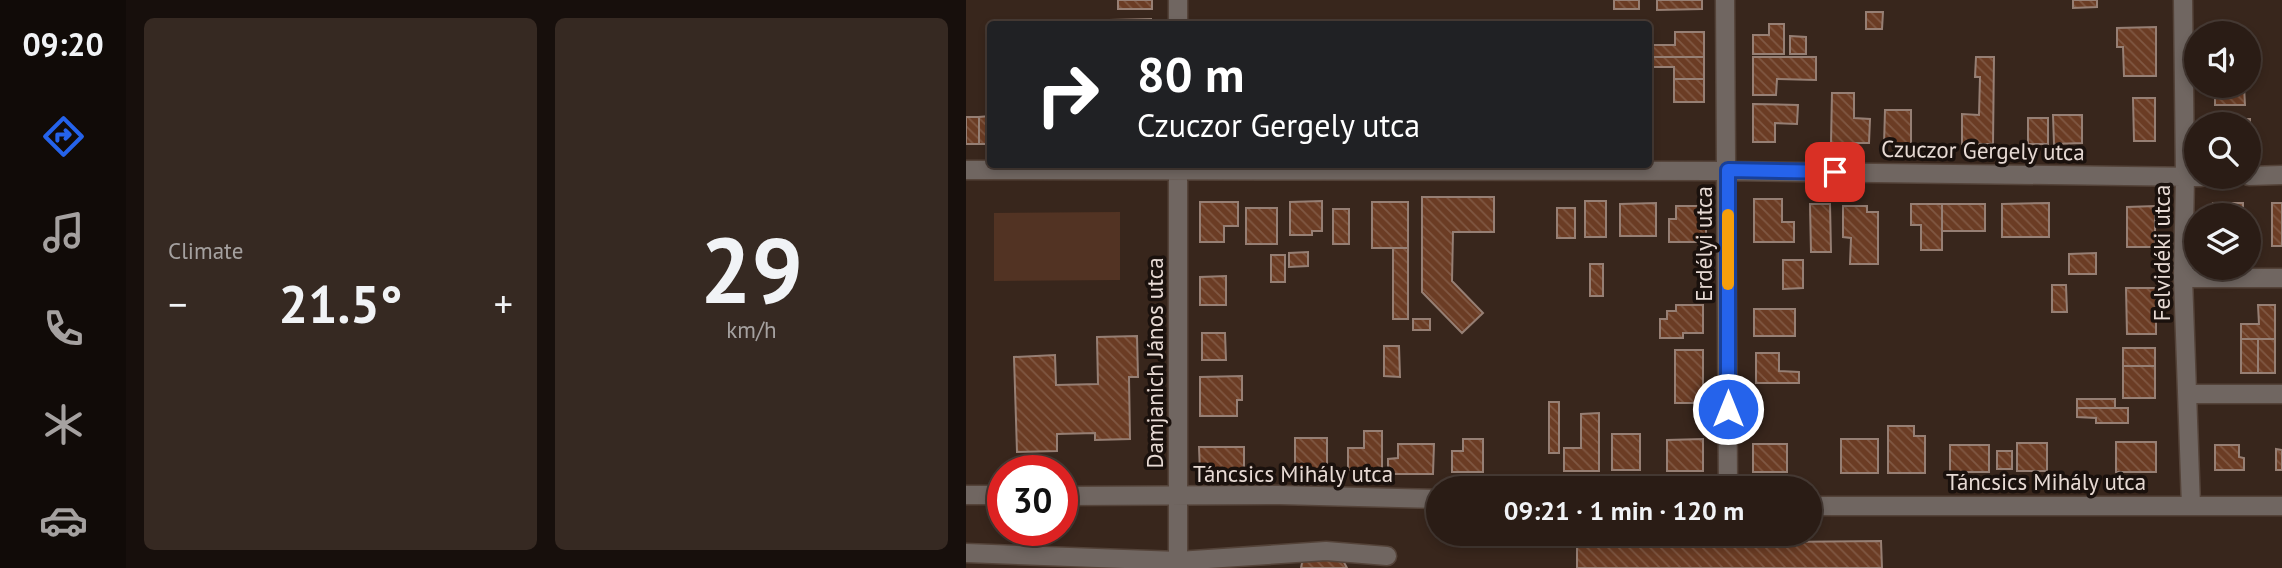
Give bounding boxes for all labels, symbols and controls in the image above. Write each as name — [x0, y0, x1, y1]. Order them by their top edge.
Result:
map controls — [2184, 21, 2261, 280]
button: sound — [2184, 21, 2261, 98]
text: 09:20 — [22, 23, 104, 65]
text: 80 m — [1137, 42, 1244, 106]
icon: right — [1022, 49, 1113, 140]
text: Czuczor Gergely utca — [1137, 104, 1420, 146]
icon: directions — [39, 112, 88, 161]
button: search — [2184, 112, 2261, 189]
street label: Czuczor Gergely utca — [1881, 134, 2085, 166]
pin — [1805, 142, 1865, 202]
icon: arrive — [1816, 153, 1854, 191]
street label: Felvidéki utca — [2147, 185, 2176, 321]
street label: Erdélyi utca — [1689, 186, 1718, 302]
button: layers — [2184, 203, 2261, 280]
icon: music — [39, 208, 88, 257]
text: 29 — [700, 210, 803, 328]
text: Climate — [168, 236, 243, 265]
street label: Damjanich János utca — [1140, 257, 1169, 469]
text: 21.5° — [279, 270, 402, 337]
text: − — [168, 279, 187, 328]
text: + — [494, 279, 513, 328]
icon: phone — [39, 304, 88, 353]
text: km/h — [726, 315, 777, 344]
position arrow — [1691, 372, 1765, 446]
icon: climate — [39, 400, 88, 449]
speed limit sign: 30 — [987, 455, 1078, 546]
street label: Táncsics Mihály utca — [1193, 459, 1393, 488]
street label: Táncsics Mihály utca — [1946, 467, 2146, 496]
text: 09:21 · 1 min · 120 m — [1504, 494, 1744, 527]
icon: car — [39, 496, 88, 545]

